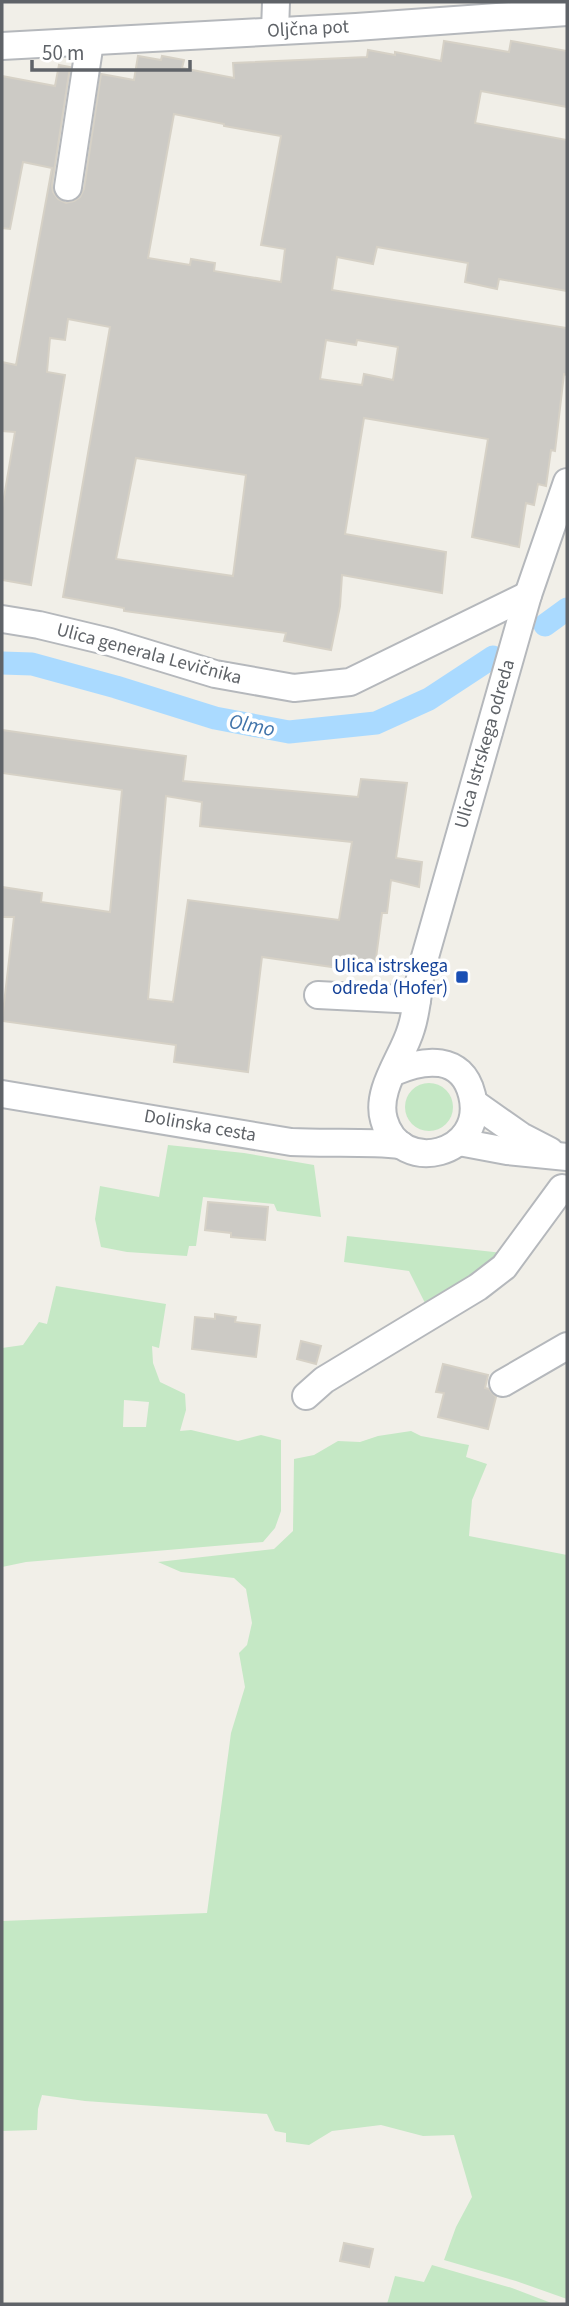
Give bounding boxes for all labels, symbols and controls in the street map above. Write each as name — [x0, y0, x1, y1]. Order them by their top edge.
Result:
street label: Oljčna pot — [267, 13, 350, 45]
scale bar — [32, 28, 189, 72]
text: 50 m — [42, 38, 84, 68]
street label: Ulica generala Levičnika — [53, 616, 245, 692]
street label: Ulica Istrskega odreda — [448, 656, 522, 832]
water label: Olmo — [227, 706, 277, 744]
place label: Ulica istrskega odreda (Hofer) — [332, 953, 448, 1002]
marker: Ulica istrskega odreda (Hofer) — [454, 969, 470, 985]
street label: Dolinska cesta — [142, 1103, 258, 1149]

